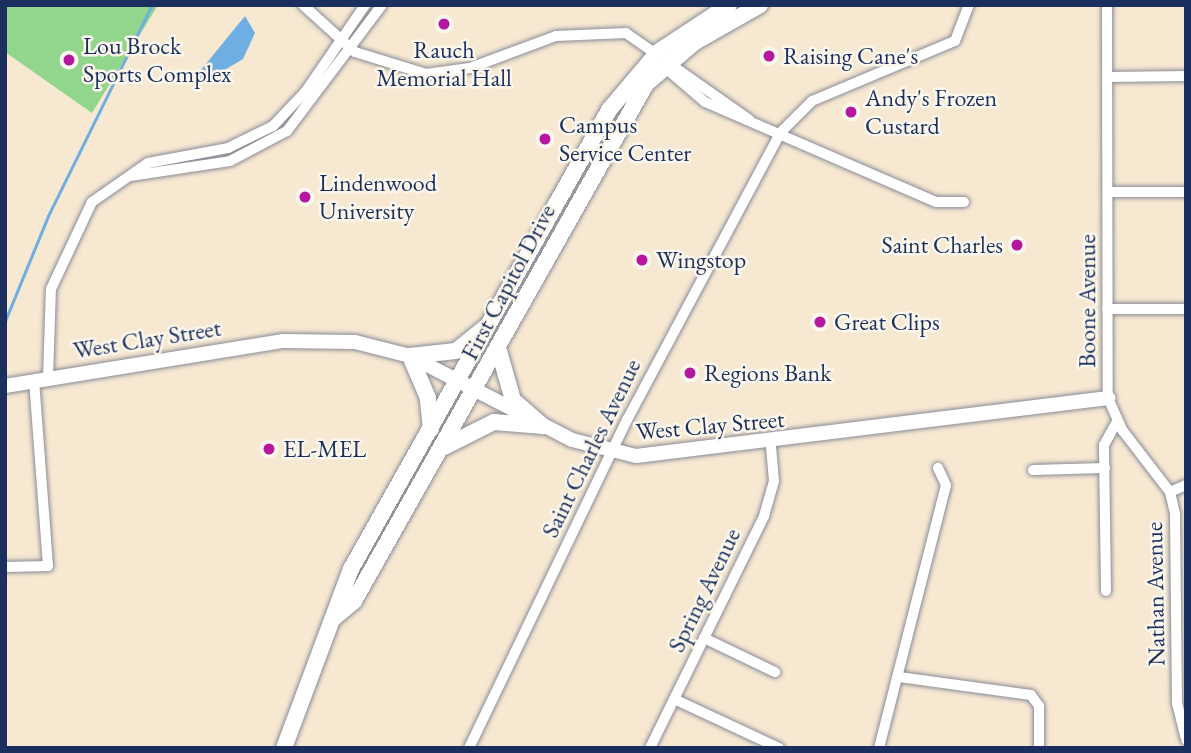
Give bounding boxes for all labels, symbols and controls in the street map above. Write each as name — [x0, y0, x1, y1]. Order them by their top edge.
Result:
marker: Rauch Memorial Hall — [436, 16, 452, 32]
place label: Lou Brock Sports Complex — [83, 32, 231, 88]
place label: Rauch Memorial Hall — [376, 36, 512, 92]
place label: Raising Cane's — [783, 42, 918, 70]
marker: Raising Cane's — [761, 48, 777, 64]
marker: Lou Brock Sports Complex — [61, 52, 77, 68]
place label: Andy's Frozen Custard — [865, 84, 997, 140]
marker: Andy's Frozen Custard — [843, 104, 859, 120]
place label: Campus Service Center — [559, 111, 691, 167]
marker: Campus Service Center — [537, 131, 553, 147]
place label: Lindenwood University — [319, 169, 437, 225]
marker: Lindenwood University — [297, 189, 313, 205]
street label: First Capitol Drive — [455, 199, 561, 365]
place label: Saint Charles — [882, 231, 1003, 259]
street label: Boone Avenue — [1073, 234, 1101, 368]
marker: Saint Charles — [1009, 237, 1025, 253]
place label: Wingstop — [656, 246, 746, 274]
marker: Wingstop — [634, 252, 650, 268]
place label: Great Clips — [834, 308, 940, 336]
street label: West Clay Street — [71, 313, 223, 365]
marker: Great Clips — [812, 314, 828, 330]
street label: Saint Charles Avenue — [535, 354, 647, 542]
place label: Regions Bank — [704, 359, 831, 387]
marker: Regions Bank — [682, 365, 698, 381]
street label: West Clay Street — [634, 404, 786, 446]
place label: EL-MEL — [283, 435, 366, 463]
marker: EL-MEL — [261, 441, 277, 457]
street label: Nathan Avenue — [1139, 522, 1171, 666]
street label: Spring Avenue — [662, 523, 746, 657]

